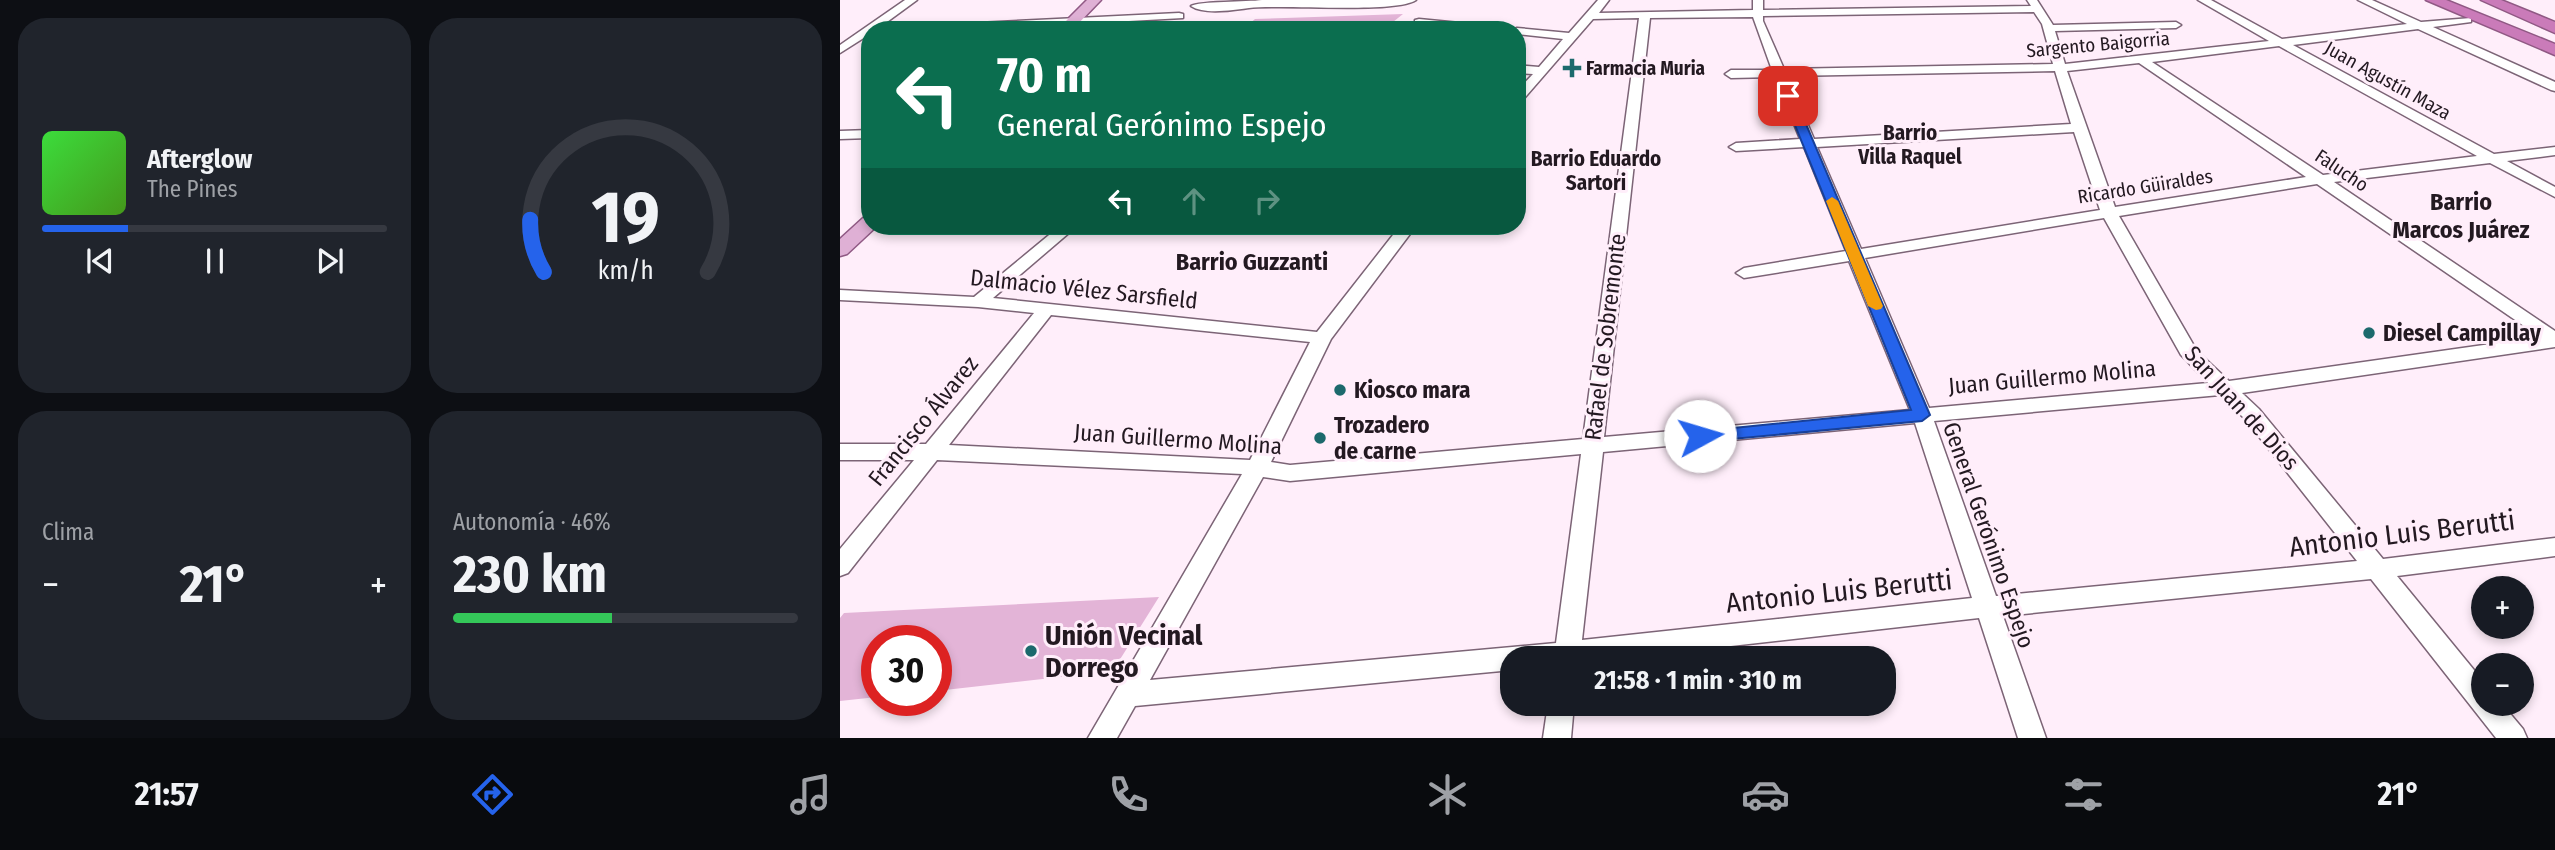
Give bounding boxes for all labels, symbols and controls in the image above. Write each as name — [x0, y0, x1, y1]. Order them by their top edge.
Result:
street label: Sargento Baigorria — [2025, 27, 2171, 62]
street label: Juan Agustín Maza — [2321, 36, 2455, 125]
text: 70 m — [997, 46, 1092, 105]
icon: left — [882, 49, 973, 140]
place label: Farmacia Muria — [1586, 57, 1705, 80]
marker: Farmacia Muria — [1564, 60, 1580, 76]
pin — [1758, 66, 1818, 126]
icon: arrive — [1769, 77, 1807, 115]
text: General Gerónimo Espejo — [997, 106, 1327, 144]
district label: Barrio Villa Raquel — [1857, 120, 1962, 170]
text: Afterglow — [147, 144, 252, 175]
street label: Falucho — [2311, 144, 2373, 197]
district label: Barrio Eduardo Sartori — [1531, 146, 1661, 196]
street label: Ricardo Güiraldes — [2076, 164, 2214, 209]
text: 19 — [591, 174, 660, 261]
text: The Pines — [147, 175, 238, 203]
icon: left — [1102, 182, 1140, 220]
icon: ahead — [1175, 182, 1213, 220]
icon: right — [1248, 182, 1286, 220]
district label: Barrio Marcos Juárez — [2392, 188, 2530, 244]
street label: Rafael de Sobremonte — [1578, 232, 1632, 442]
icon: previous — [81, 242, 119, 280]
icon: pause — [196, 242, 234, 280]
icon: next — [311, 242, 349, 280]
district label: Barrio Guzzanti — [1176, 248, 1328, 276]
text: km/h — [598, 256, 653, 286]
street label: Dalmacio Vélez Sarsfield — [969, 263, 1199, 315]
place label: Diesel Campillay — [2383, 319, 2542, 347]
marker: Diesel Campillay — [2361, 325, 2377, 341]
street label: San Juan de Dios — [2179, 340, 2305, 476]
street label: Francisco Álvarez — [861, 350, 984, 492]
street label: Juan Guillermo Molina — [1947, 354, 2157, 400]
place label: Kiosco mara — [1354, 376, 1470, 404]
marker: Kiosco mara — [1332, 382, 1348, 398]
position arrow — [1663, 399, 1737, 473]
place label: Trozadero de carne — [1334, 411, 1430, 465]
street label: Juan Guillermo Molina — [1073, 418, 1283, 460]
street label: General Gerónimo Espejo — [1937, 418, 2041, 652]
marker: Trozadero de carne — [1312, 430, 1328, 446]
street label: Antonio Luis Berutti — [2287, 503, 2517, 564]
text: Autonomía · 46% — [453, 508, 611, 536]
text: Clima — [42, 518, 94, 546]
text: 230 km — [453, 543, 607, 606]
text: 21° — [180, 553, 249, 616]
text: − — [42, 562, 59, 608]
text: + — [370, 562, 387, 608]
street label: Antonio Luis Berutti — [1724, 563, 1954, 620]
map controls — [2471, 576, 2534, 716]
button: + — [2471, 576, 2534, 639]
place label: Unión Vecinal Dorrego — [1045, 619, 1203, 684]
speed limit sign: 30 — [861, 625, 952, 716]
marker: Unión Vecinal Dorrego — [1023, 643, 1039, 659]
button: − — [2471, 653, 2534, 716]
text: 21:58 · 1 min · 310 m — [1594, 665, 1802, 696]
icon: directions — [468, 770, 517, 819]
icon: music — [786, 770, 835, 819]
icon: phone — [1104, 770, 1153, 819]
icon: climate — [1423, 770, 1472, 819]
icon: car — [1741, 770, 1790, 819]
icon: filters — [2059, 770, 2108, 819]
text: 21:57 — [135, 775, 199, 813]
text: 21° — [2378, 775, 2420, 813]

